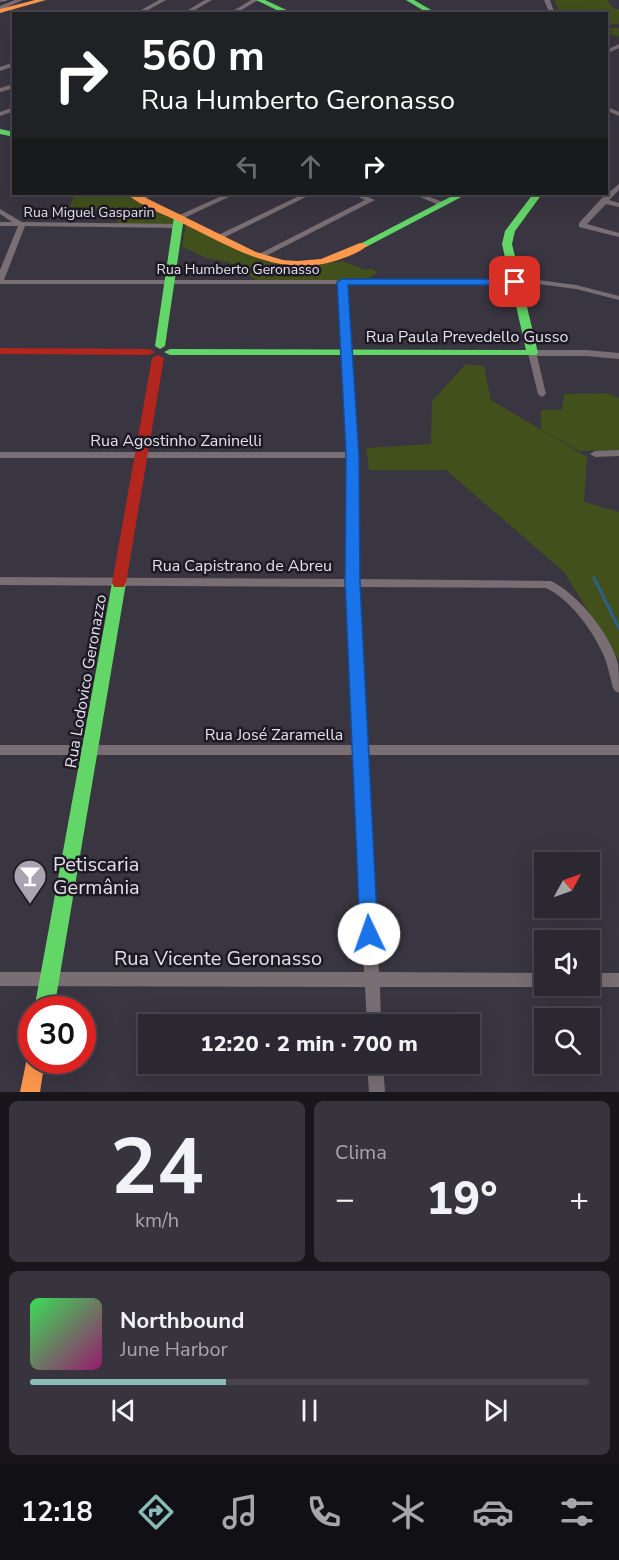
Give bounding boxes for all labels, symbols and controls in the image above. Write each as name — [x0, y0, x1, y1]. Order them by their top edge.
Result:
text: 560 m — [141, 28, 265, 85]
icon: right — [42, 36, 120, 114]
text: Rua Humberto Geronasso — [141, 82, 455, 119]
icon: left — [231, 150, 264, 183]
icon: ahead — [294, 150, 327, 183]
icon: right — [357, 150, 390, 183]
street label: Rua Miguel Gasparin — [24, 203, 154, 222]
pin — [489, 256, 540, 307]
street label: Rua Humberto Geronasso — [157, 260, 320, 279]
icon: arrive — [498, 265, 531, 298]
street label: Rua Paula Prevedello Gusso — [366, 326, 568, 348]
street label: Rua Agostinho Zaninelli — [90, 430, 262, 452]
street label: Rua Capistrano de Abreu — [152, 555, 332, 577]
street label: Rua Lodovico Geronazzo — [60, 593, 112, 770]
street label: Rua José Zaramella — [205, 724, 343, 746]
place label: Petiscaria Germânia — [53, 851, 140, 901]
north arrow — [534, 852, 600, 918]
map controls — [534, 852, 600, 1074]
bar icon: Petiscaria Germânia — [12, 858, 48, 905]
position arrow — [337, 902, 401, 966]
button: sound — [534, 930, 600, 996]
street label: Rua Vicente Geronasso — [114, 945, 322, 972]
speed limit sign: 30 — [18, 996, 96, 1074]
button: search — [534, 1008, 600, 1074]
text: 12:20 · 2 min · 700 m — [200, 1029, 418, 1059]
text: 24 — [110, 1114, 204, 1221]
text: Clima — [335, 1139, 387, 1166]
text: 19° — [426, 1169, 498, 1230]
text: − — [335, 1177, 355, 1222]
text: + — [569, 1177, 589, 1222]
text: km/h — [135, 1207, 179, 1234]
text: Northbound — [120, 1306, 244, 1336]
text: June Harbor — [120, 1336, 228, 1363]
icon: previous — [107, 1394, 140, 1427]
icon: pause — [293, 1394, 326, 1427]
icon: next — [479, 1394, 512, 1427]
icon: directions — [135, 1491, 177, 1533]
icon: music — [219, 1491, 261, 1533]
icon: phone — [303, 1491, 345, 1533]
icon: climate — [387, 1491, 429, 1533]
icon: car — [472, 1491, 514, 1533]
icon: filters — [556, 1491, 598, 1533]
text: 12:18 — [21, 1494, 93, 1531]

